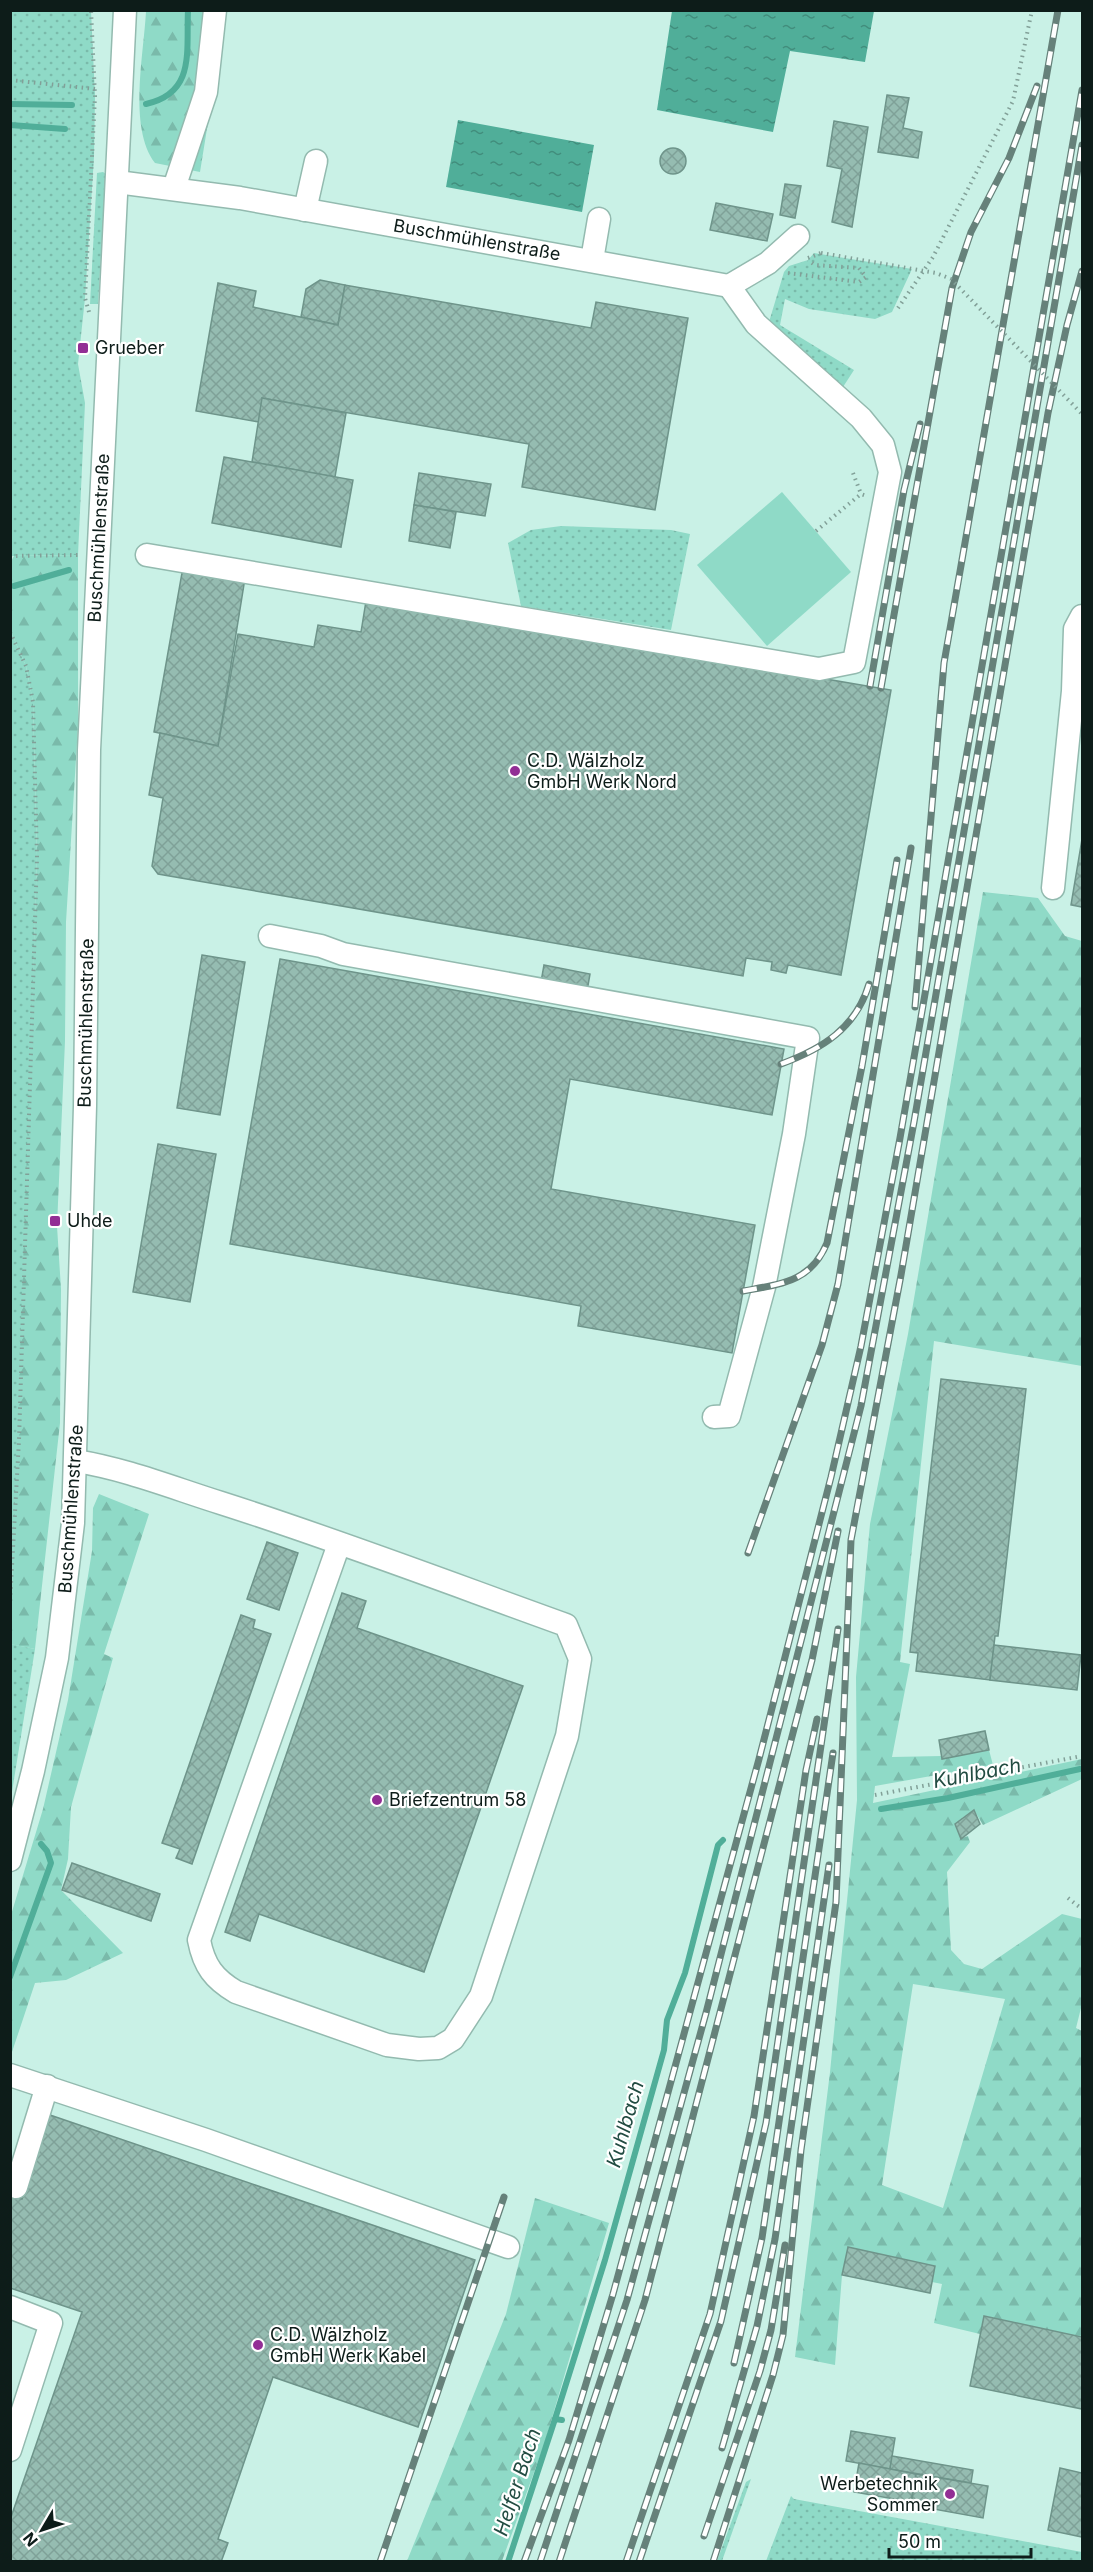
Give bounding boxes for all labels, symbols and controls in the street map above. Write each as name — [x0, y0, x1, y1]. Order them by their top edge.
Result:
street label: Buschmühlenstraße — [392, 214, 562, 265]
place label: Grueber — [95, 337, 165, 358]
marker: Grueber — [76, 341, 90, 355]
street label: Buschmühlenstraße — [84, 453, 113, 623]
place label: C.D. Wälzholz GmbH Werk Nord — [527, 750, 677, 792]
marker: C.D. Wälzholz GmbH Werk Nord — [508, 764, 522, 778]
street label: Buschmühlenstraße — [74, 938, 97, 1108]
place label: Uhde — [67, 1210, 113, 1231]
marker: Uhde — [48, 1214, 62, 1228]
street label: Buschmühlenstraße — [54, 1424, 87, 1594]
water label: Kuhlbach — [931, 1753, 1023, 1793]
place label: Briefzentrum 58 — [389, 1789, 526, 1810]
marker: Briefzentrum 58 — [370, 1793, 384, 1807]
water label: Kuhlbach — [601, 2078, 649, 2170]
place label: C.D. Wälzholz GmbH Werk Kabel — [270, 2324, 426, 2366]
marker: C.D. Wälzholz GmbH Werk Kabel — [251, 2338, 265, 2352]
water label: Helfer Bach — [488, 2425, 546, 2539]
place label: Werbetechnik Sommer — [820, 2473, 938, 2515]
marker: Werbetechnik Sommer — [943, 2487, 957, 2501]
north arrow — [12, 2500, 72, 2560]
scale bar — [889, 2521, 1032, 2559]
text: N — [19, 2528, 42, 2550]
text: 50 m — [898, 2531, 941, 2552]

